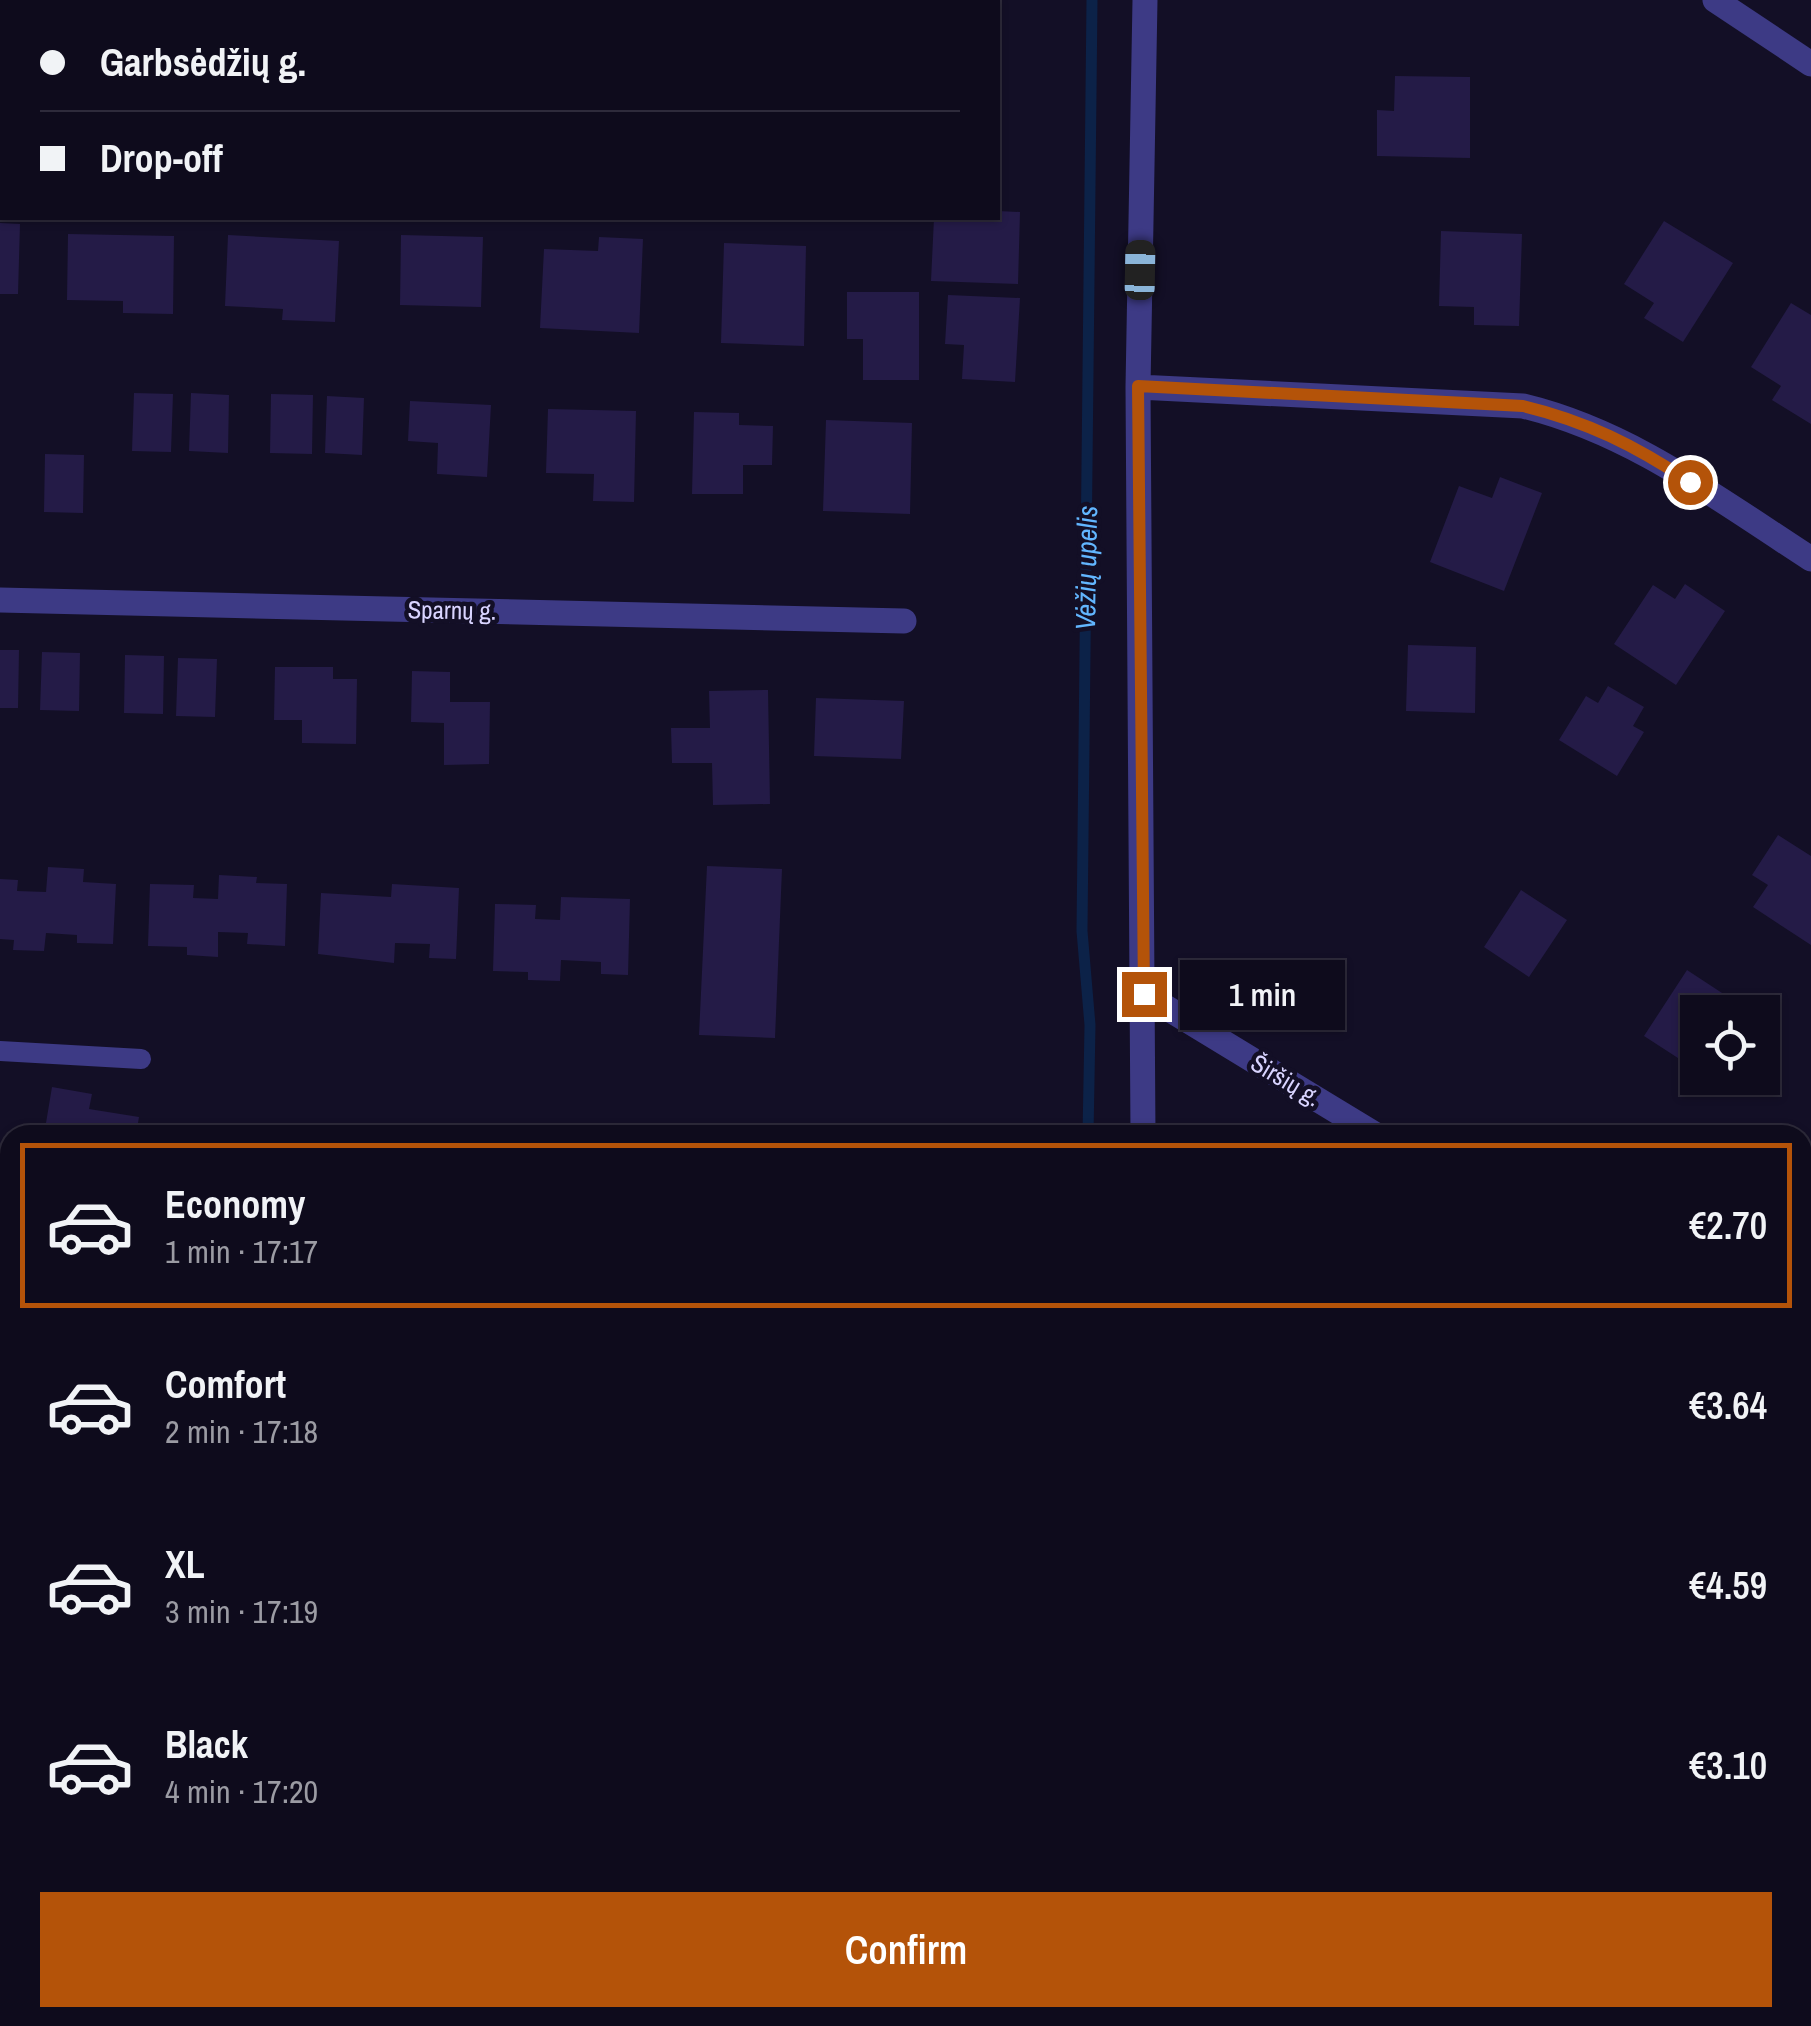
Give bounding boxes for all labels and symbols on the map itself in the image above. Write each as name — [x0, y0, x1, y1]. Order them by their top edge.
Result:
car — [1124, 240, 1156, 300]
route start — [1668, 460, 1713, 505]
water label: Vėžių upelis — [1066, 505, 1106, 631]
street label: Sparnų g. — [407, 592, 497, 628]
callout: 1 min — [1179, 959, 1344, 1029]
route end — [1122, 972, 1167, 1017]
street label: Širšių g. — [1245, 1046, 1327, 1114]

